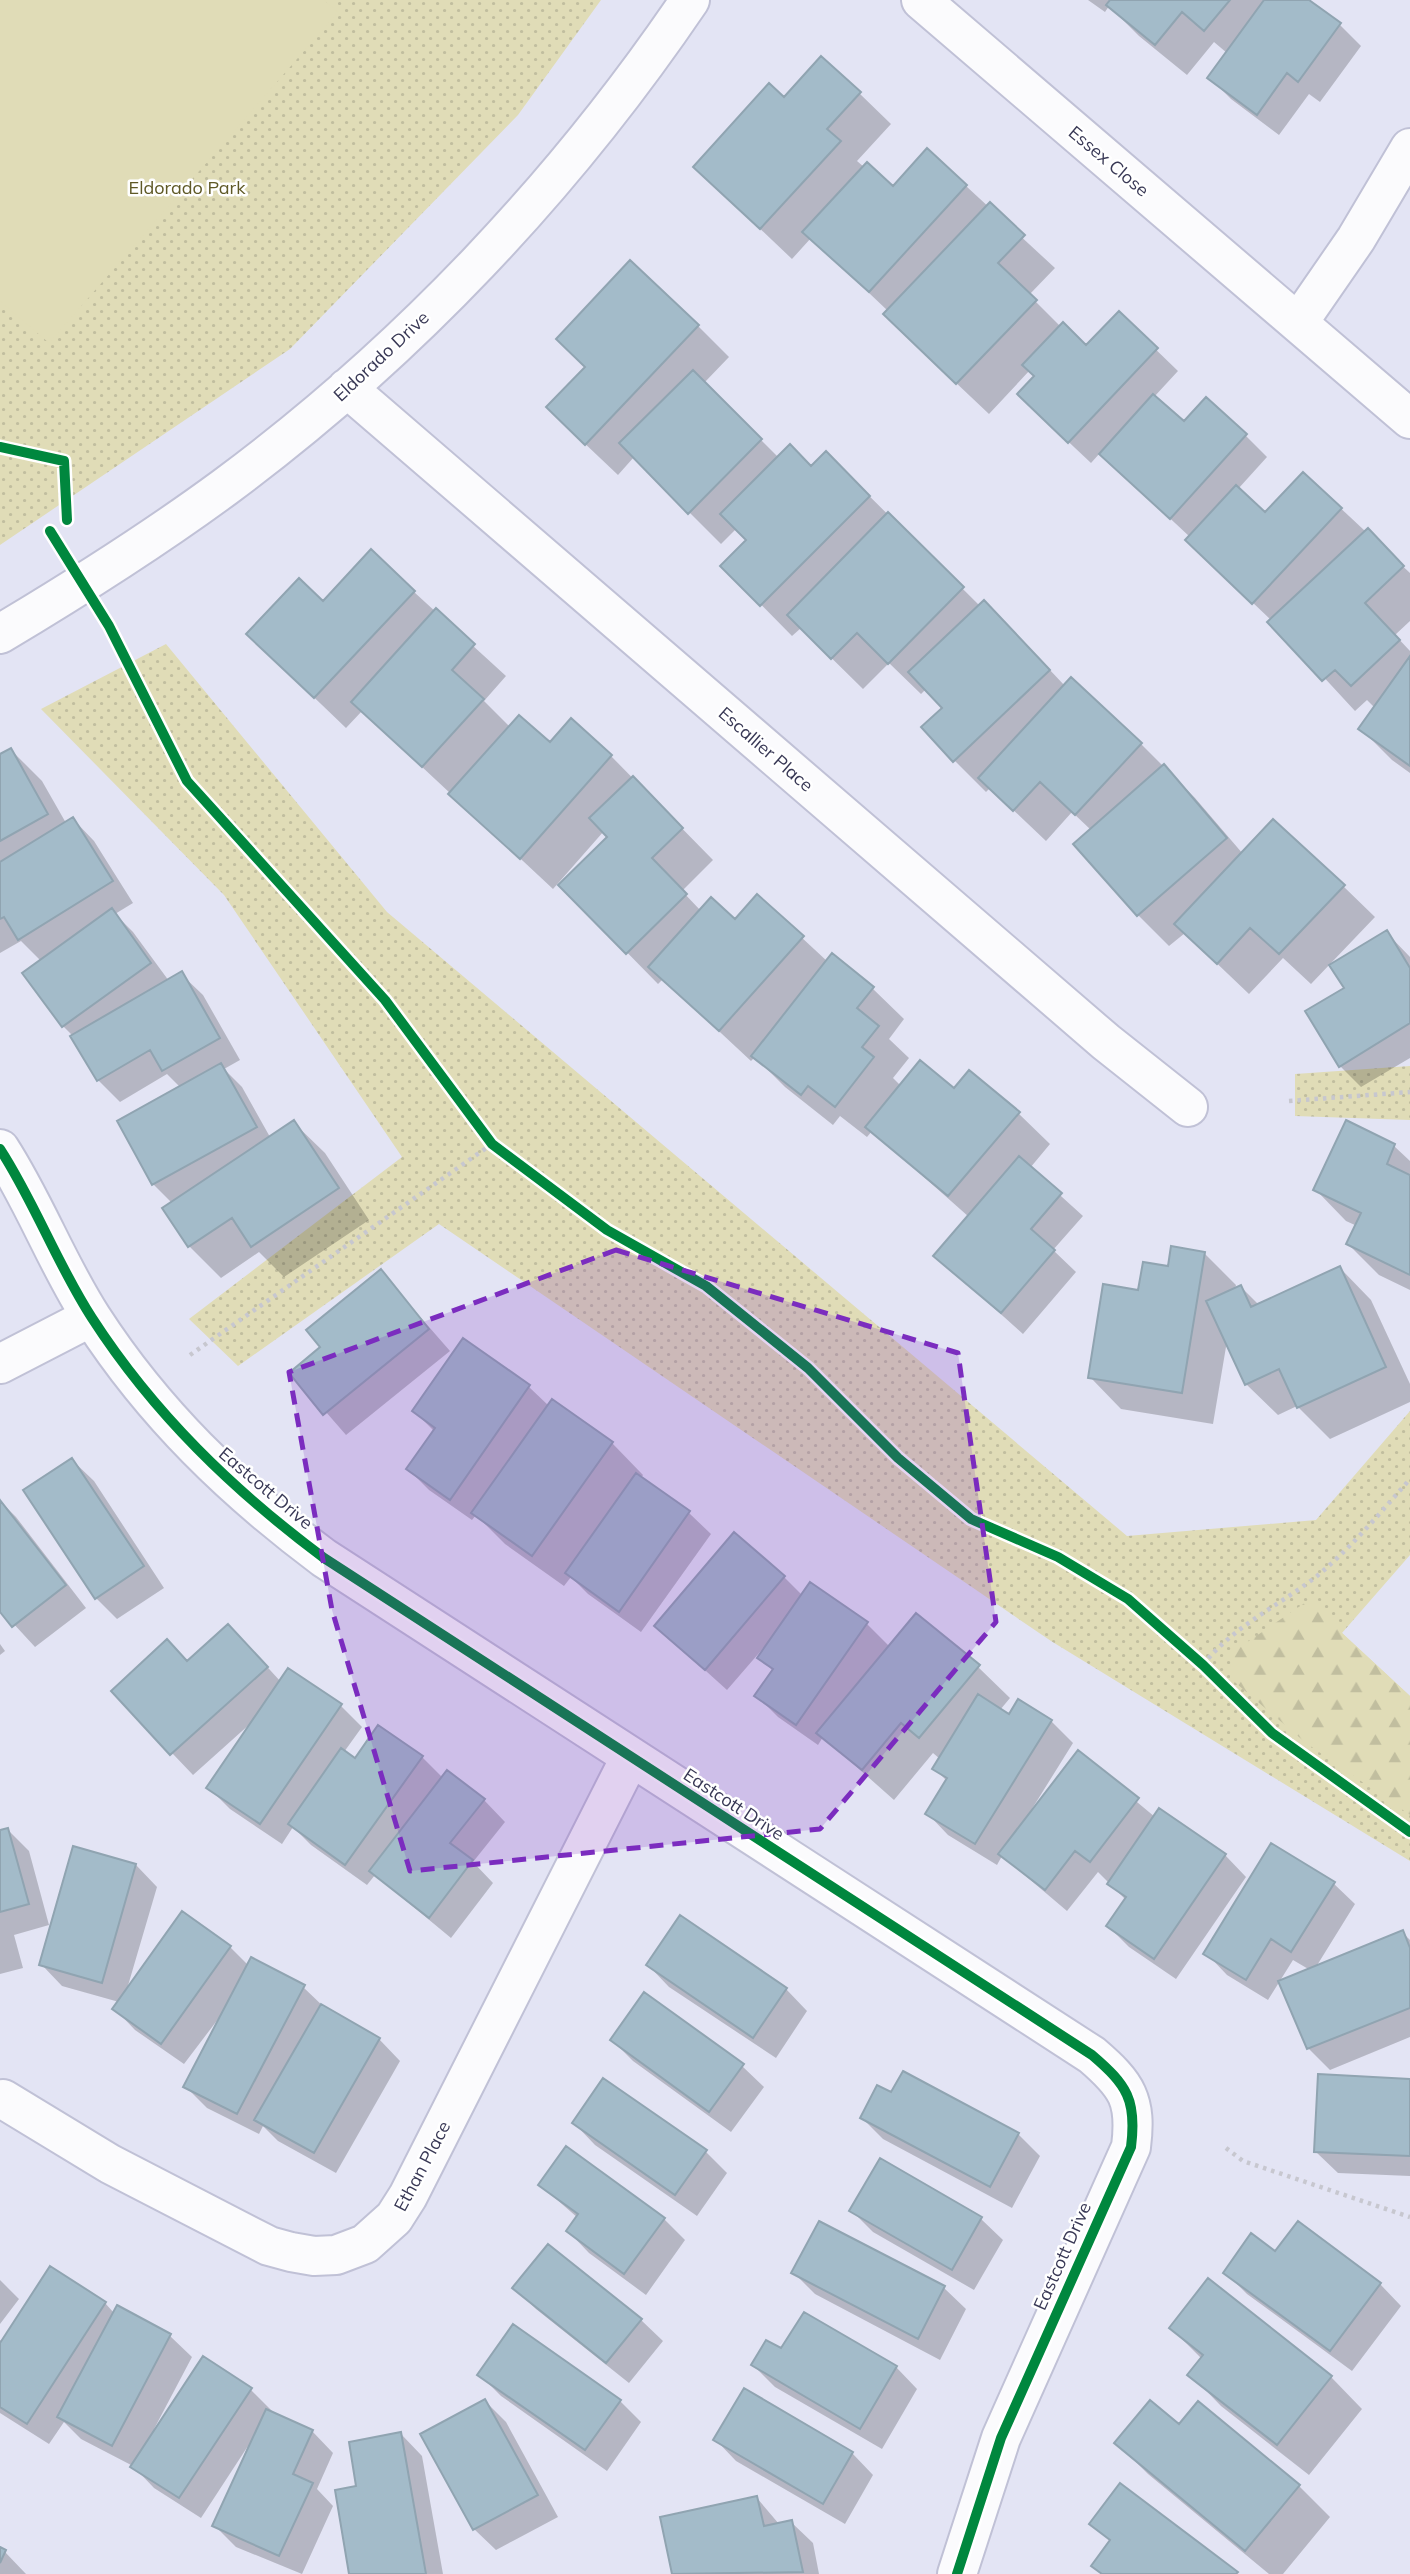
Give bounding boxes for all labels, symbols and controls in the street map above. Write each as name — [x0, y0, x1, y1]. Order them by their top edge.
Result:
street label: Essex Close — [1064, 121, 1154, 201]
park label: Eldorado Park — [129, 176, 246, 199]
street label: Eldorado Drive — [328, 306, 434, 406]
street label: Escallier Place — [714, 702, 818, 796]
street label: Eastcott Drive — [214, 1442, 318, 1534]
street label: Eastcott Drive — [679, 1763, 789, 1845]
street label: Ethan Place — [389, 2117, 455, 2215]
street label: Eastcott Drive — [1028, 2198, 1096, 2314]

